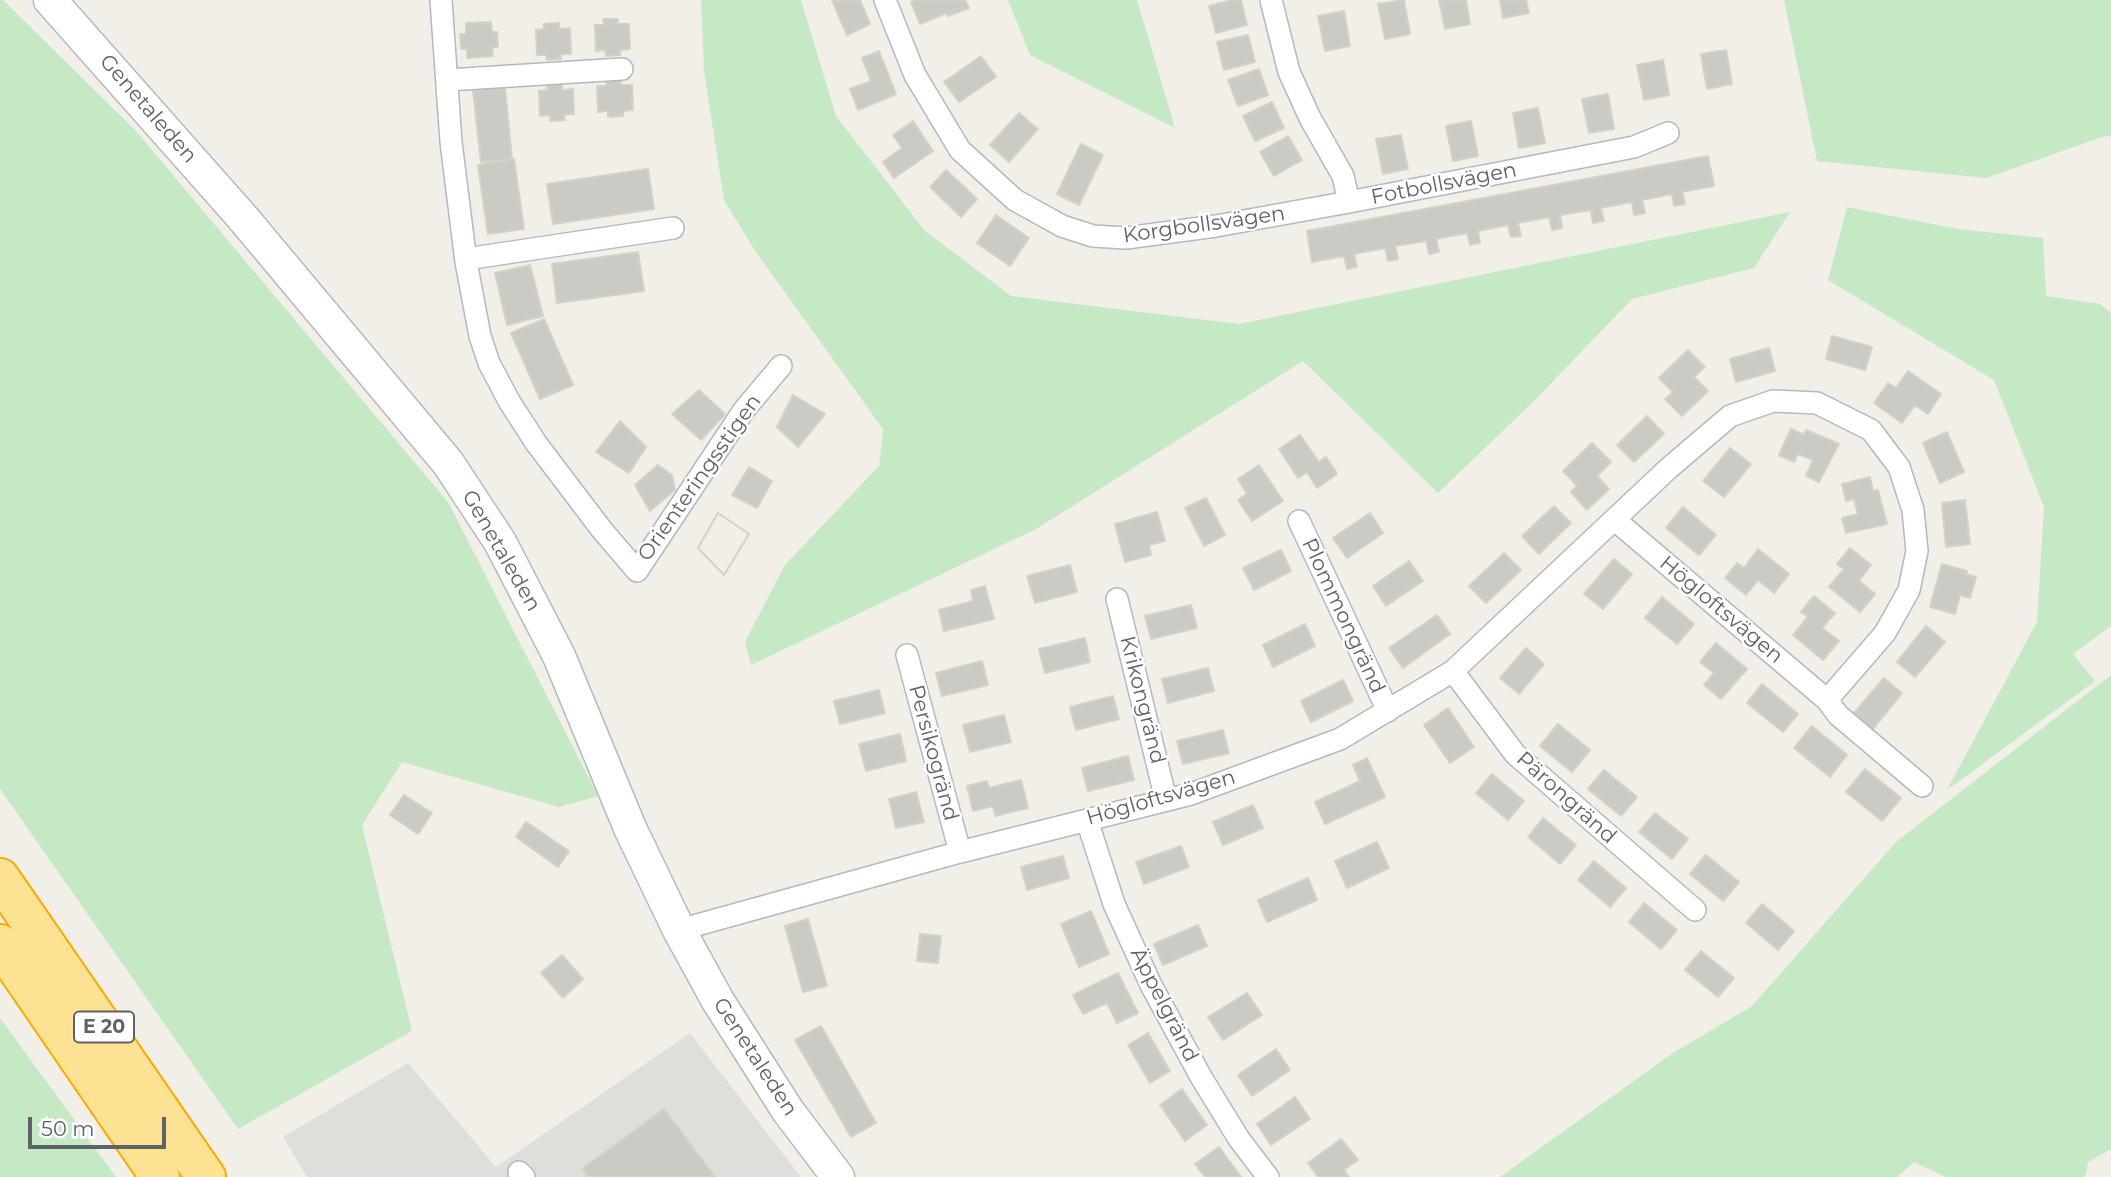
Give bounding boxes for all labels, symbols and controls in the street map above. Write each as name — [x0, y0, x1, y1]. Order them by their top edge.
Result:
street label: Genetaleden — [94, 50, 202, 168]
street label: Fotbollsvägen — [1369, 158, 1519, 210]
street label: Korgbollsvägen — [1121, 201, 1287, 249]
street label: Orienteringsstigen — [633, 390, 767, 566]
street label: Genetaleden — [456, 486, 546, 616]
street label: Plommongränd — [1296, 534, 1390, 698]
street label: Högloftsvägen — [1654, 551, 1788, 669]
street label: Krikongränd — [1114, 633, 1170, 767]
street label: Persikogränd — [903, 682, 963, 824]
street label: Pärongränd — [1511, 747, 1621, 849]
street label: Högloftsvägen — [1084, 765, 1238, 831]
street label: Äppelgränd — [1124, 944, 1204, 1066]
street label: Genetaleden — [707, 993, 803, 1121]
road number: E 20 — [74, 1012, 134, 1042]
scale bar — [32, 1104, 170, 1148]
text: 50 m — [41, 1116, 95, 1141]

